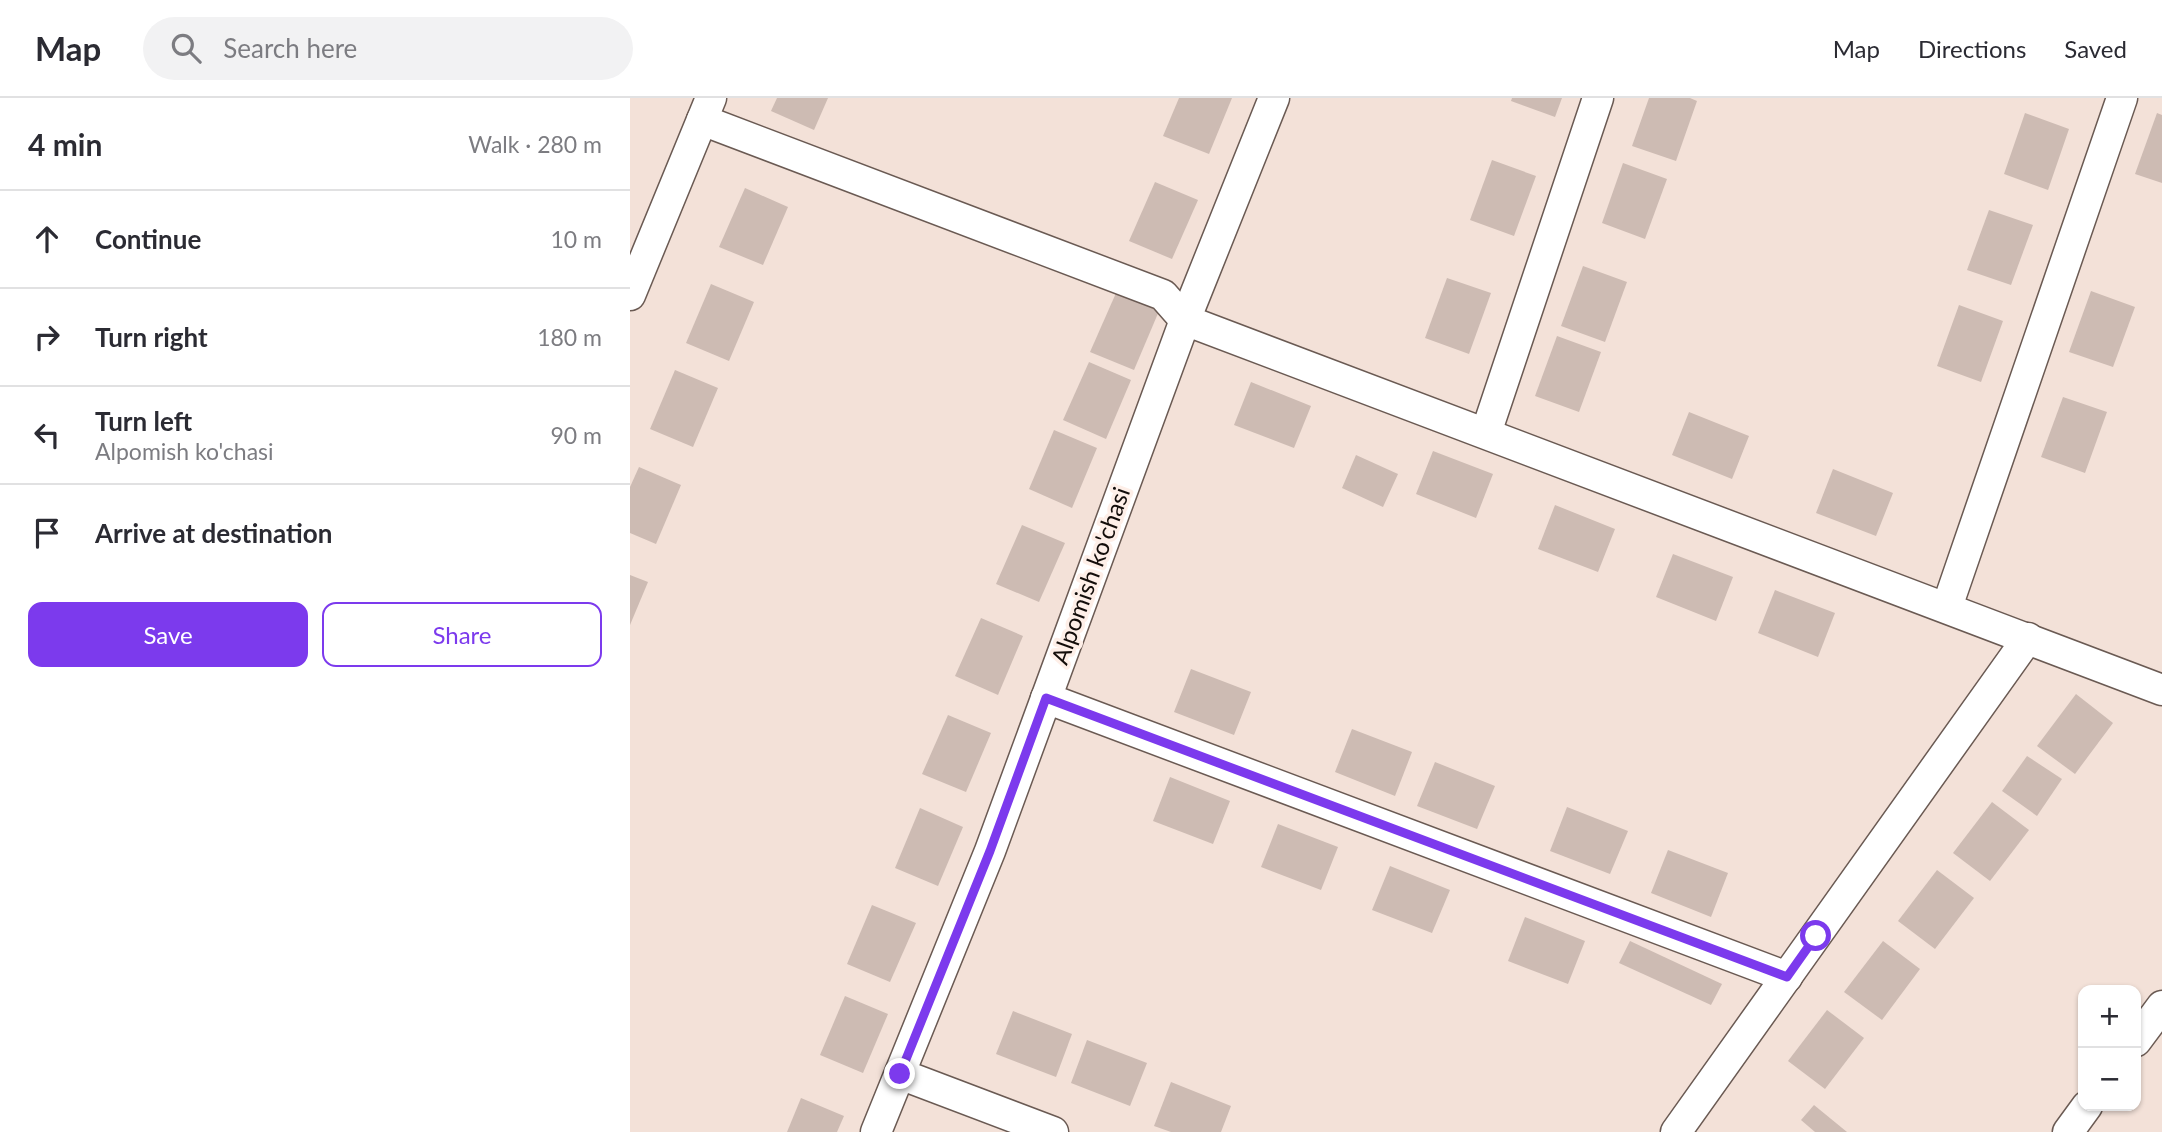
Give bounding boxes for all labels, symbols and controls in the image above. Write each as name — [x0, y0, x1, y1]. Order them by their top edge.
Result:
search box — [143, 17, 633, 80]
text: Map — [35, 28, 101, 68]
icon: search — [167, 29, 205, 67]
text: Search here — [223, 32, 357, 64]
text: Map — [1833, 34, 1880, 63]
text: Directions — [1918, 34, 2026, 63]
text: Saved — [2064, 34, 2127, 63]
text: 4 min — [28, 126, 102, 162]
text: Walk · 280 m — [468, 130, 602, 158]
icon: ahead — [28, 220, 66, 258]
text: Continue — [95, 223, 201, 255]
text: 10 m — [551, 225, 602, 253]
icon: right — [28, 318, 66, 356]
text: Turn right — [95, 321, 208, 353]
text: 180 m — [537, 323, 602, 351]
text: Turn left — [95, 405, 192, 437]
icon: left — [28, 416, 66, 454]
text: 90 m — [551, 421, 602, 449]
text: Alpomish ko'chasi — [95, 437, 274, 465]
street label: Alpomish ko'chasi — [1044, 483, 1135, 668]
icon: arrive — [28, 514, 66, 552]
text: Arrive at destination — [95, 517, 332, 549]
button: Save — [28, 602, 308, 667]
button: Share — [322, 602, 602, 667]
route start — [1800, 920, 1831, 951]
map controls — [2078, 985, 2141, 1111]
button: + — [2078, 985, 2141, 1048]
button: − — [2078, 1048, 2141, 1111]
route end — [884, 1058, 915, 1089]

